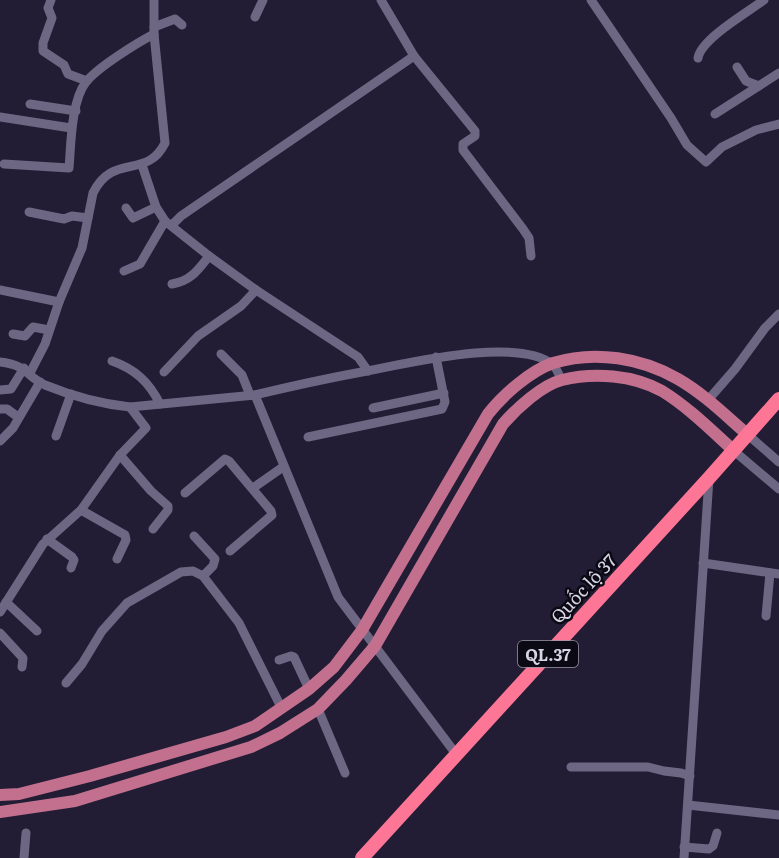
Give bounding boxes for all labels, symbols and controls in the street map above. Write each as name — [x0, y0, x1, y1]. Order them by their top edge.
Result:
street label: Quốc lộ 37 — [544, 547, 622, 629]
road number: QL.37 — [518, 641, 578, 667]

